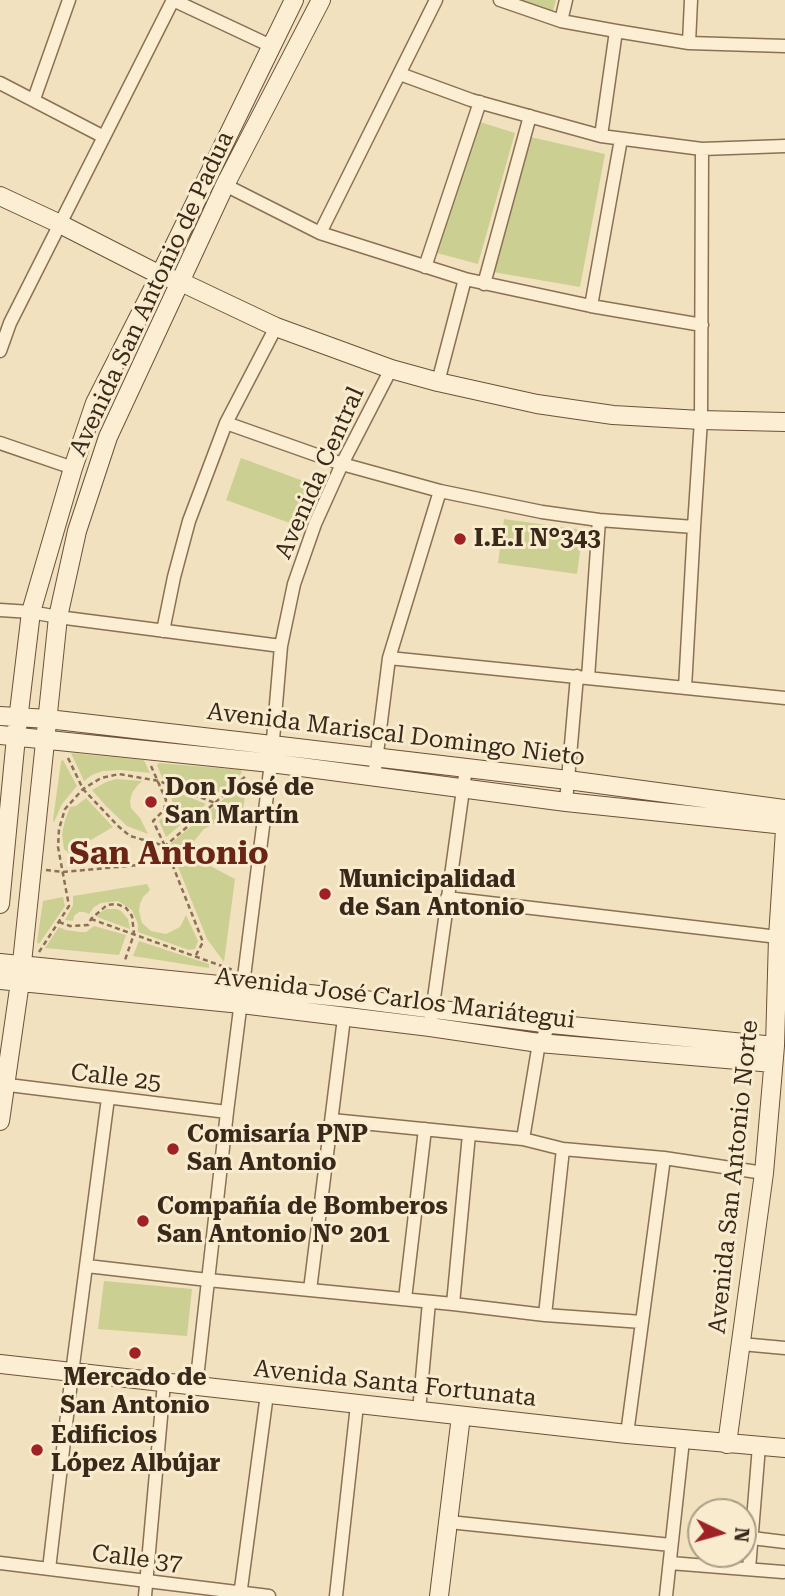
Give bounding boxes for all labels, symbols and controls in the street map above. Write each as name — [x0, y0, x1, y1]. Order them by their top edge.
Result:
street label: Avenida San Antonio de Padua — [64, 127, 240, 461]
street label: Avenida Central — [269, 383, 371, 563]
place label: I.E.I N°343 — [474, 525, 601, 553]
marker: I.E.I N°343 — [452, 531, 468, 547]
street label: Avenida Mariscal Domingo Nieto — [205, 698, 587, 772]
place label: Don José de San Martín — [165, 774, 314, 830]
marker: Don José de San Martín — [143, 794, 159, 810]
district label: San Antonio — [69, 836, 269, 874]
place label: Municipalidad de San Antonio — [339, 866, 525, 922]
marker: Municipalidad de San Antonio — [317, 886, 333, 902]
street label: Avenida José Carlos Mariátegui — [213, 963, 577, 1035]
street label: Avenida San Antonio Norte — [703, 1019, 765, 1335]
street label: Calle 25 — [69, 1058, 163, 1098]
place label: Comisaría PNP San Antonio — [187, 1121, 368, 1177]
marker: Comisaría PNP San Antonio — [165, 1141, 181, 1157]
place label: Compañía de Bomberos San Antonio Nº 201 — [157, 1193, 448, 1249]
marker: Compañía de Bomberos San Antonio Nº 201 — [135, 1213, 151, 1229]
marker: Mercado de San Antonio — [127, 1345, 143, 1361]
street label: Avenida Santa Fortunata — [252, 1355, 538, 1413]
place label: Mercado de San Antonio — [60, 1364, 210, 1420]
place label: Edificios López Albújar — [51, 1422, 220, 1478]
marker: Edificios López Albújar — [29, 1442, 45, 1458]
north arrow — [687, 1498, 757, 1568]
text: N — [729, 1526, 754, 1543]
street label: Calle 37 — [90, 1539, 184, 1579]

